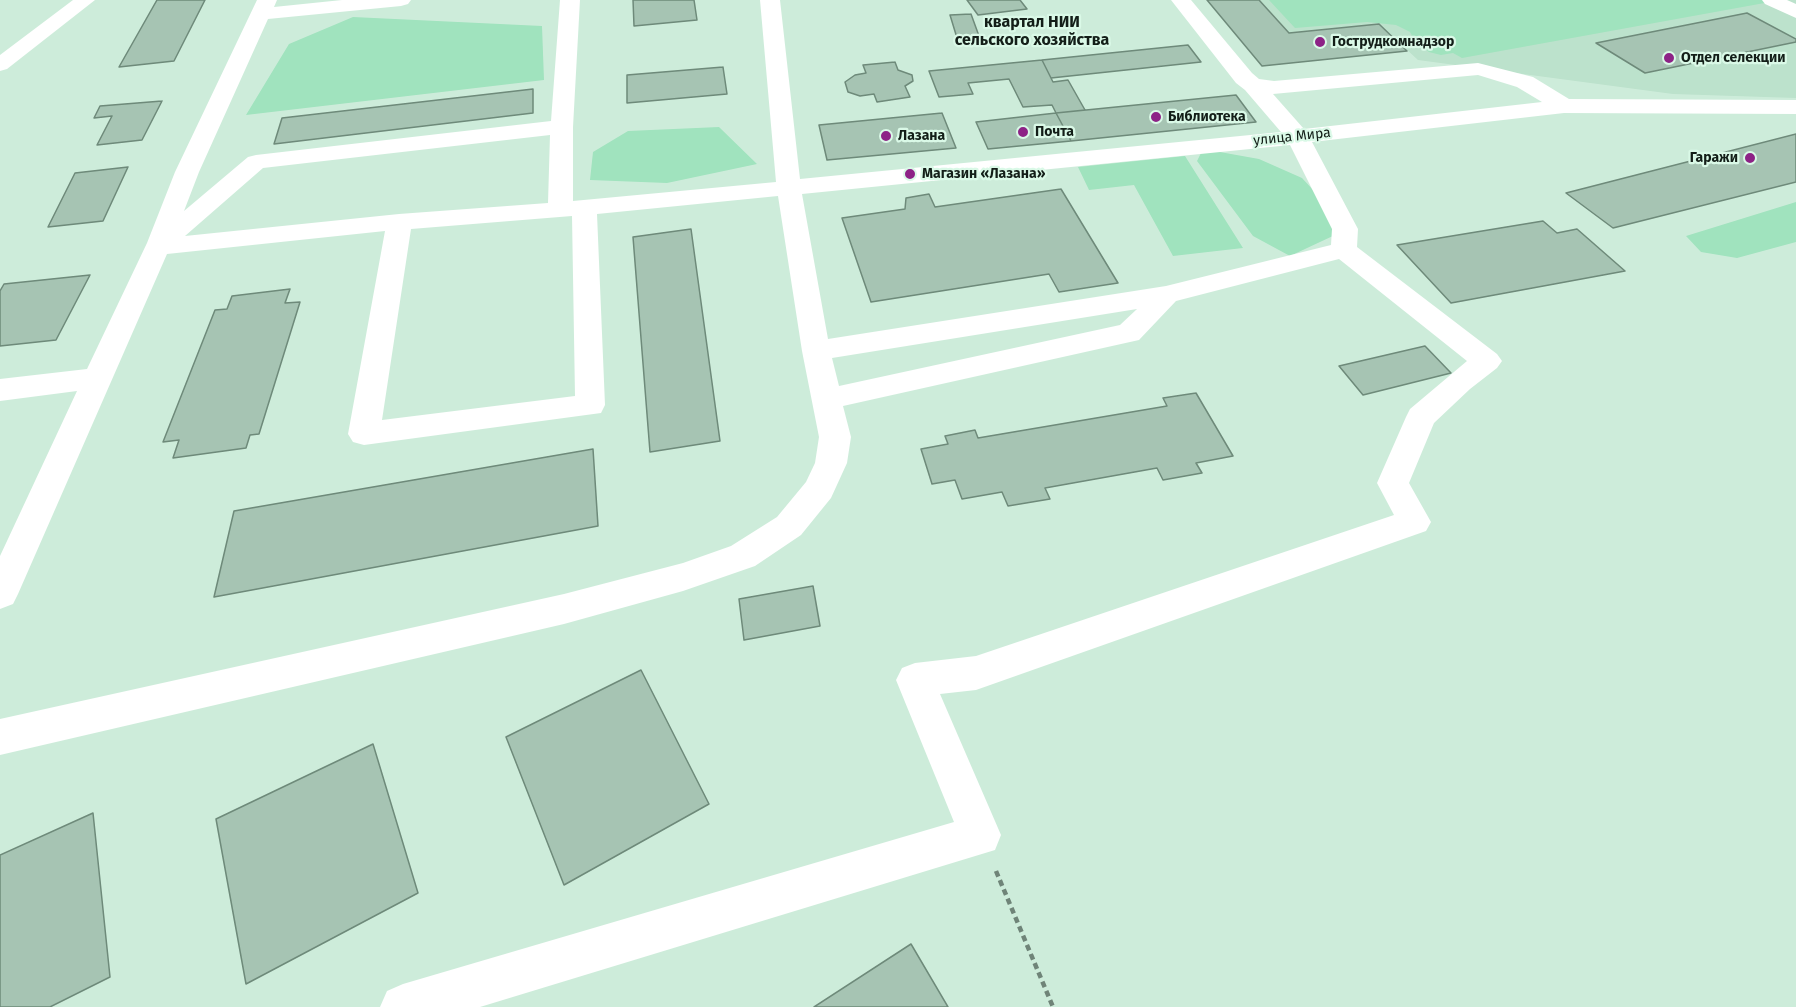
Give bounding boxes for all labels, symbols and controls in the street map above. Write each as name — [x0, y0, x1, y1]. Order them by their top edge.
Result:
district label: квартал НИИ сельского хозяйства — [955, 13, 1109, 51]
place label: Гострудкомнадзор — [1332, 34, 1454, 50]
marker: Гострудкомнадзор — [1313, 35, 1327, 49]
place label: Отдел селекции — [1681, 50, 1785, 66]
marker: Отдел селекции — [1662, 51, 1676, 65]
place label: Библиотека — [1168, 109, 1246, 125]
marker: Библиотека — [1149, 110, 1163, 124]
place label: Почта — [1035, 124, 1074, 140]
marker: Почта — [1016, 125, 1030, 139]
street label: улица Мира — [1252, 125, 1332, 149]
place label: Лазана — [898, 128, 945, 144]
marker: Лазана — [879, 129, 893, 143]
place label: Гаражи — [1690, 150, 1738, 166]
marker: Гаражи — [1743, 151, 1757, 165]
place label: Магазин «Лазана» — [922, 166, 1045, 182]
marker: Магазин «Лазана» — [903, 167, 917, 181]

